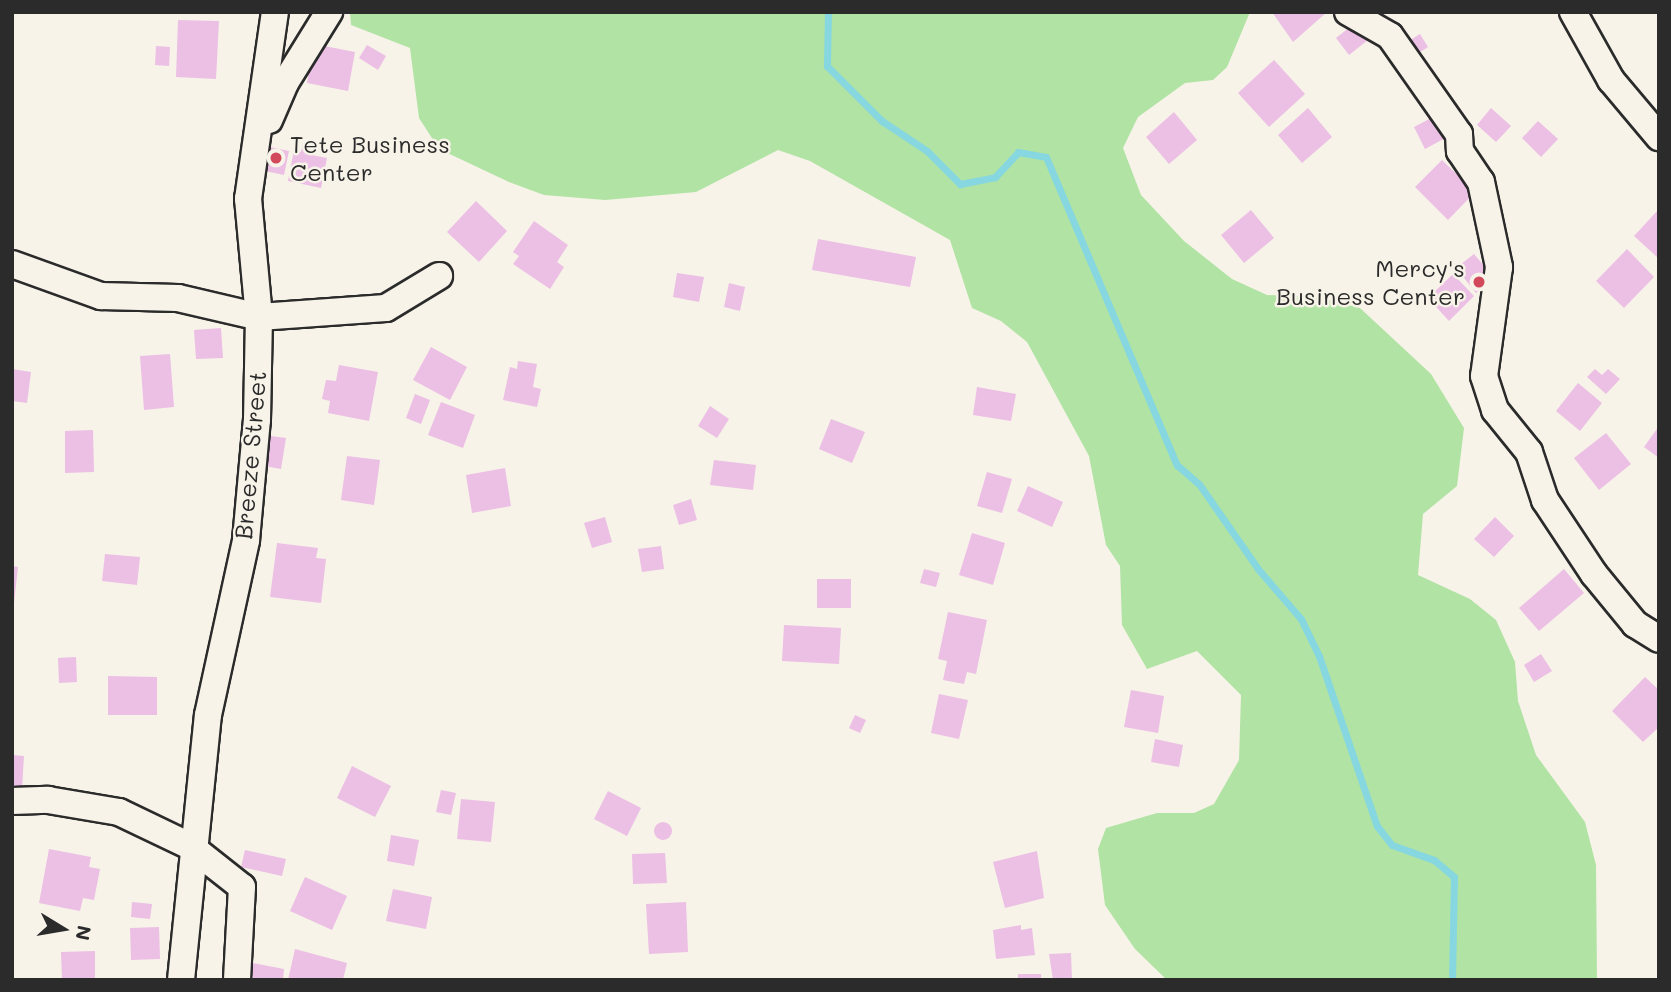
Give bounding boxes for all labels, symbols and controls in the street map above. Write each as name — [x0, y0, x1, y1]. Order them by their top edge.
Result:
place label: Tete Business Center — [290, 130, 450, 186]
marker: Tete Business Center — [268, 150, 284, 166]
place label: Mercy's Business Center — [1276, 254, 1465, 310]
marker: Mercy's Business Center — [1471, 274, 1487, 290]
street label: Breeze Street — [228, 370, 272, 540]
north arrow — [28, 894, 98, 964]
text: N — [70, 924, 98, 943]

